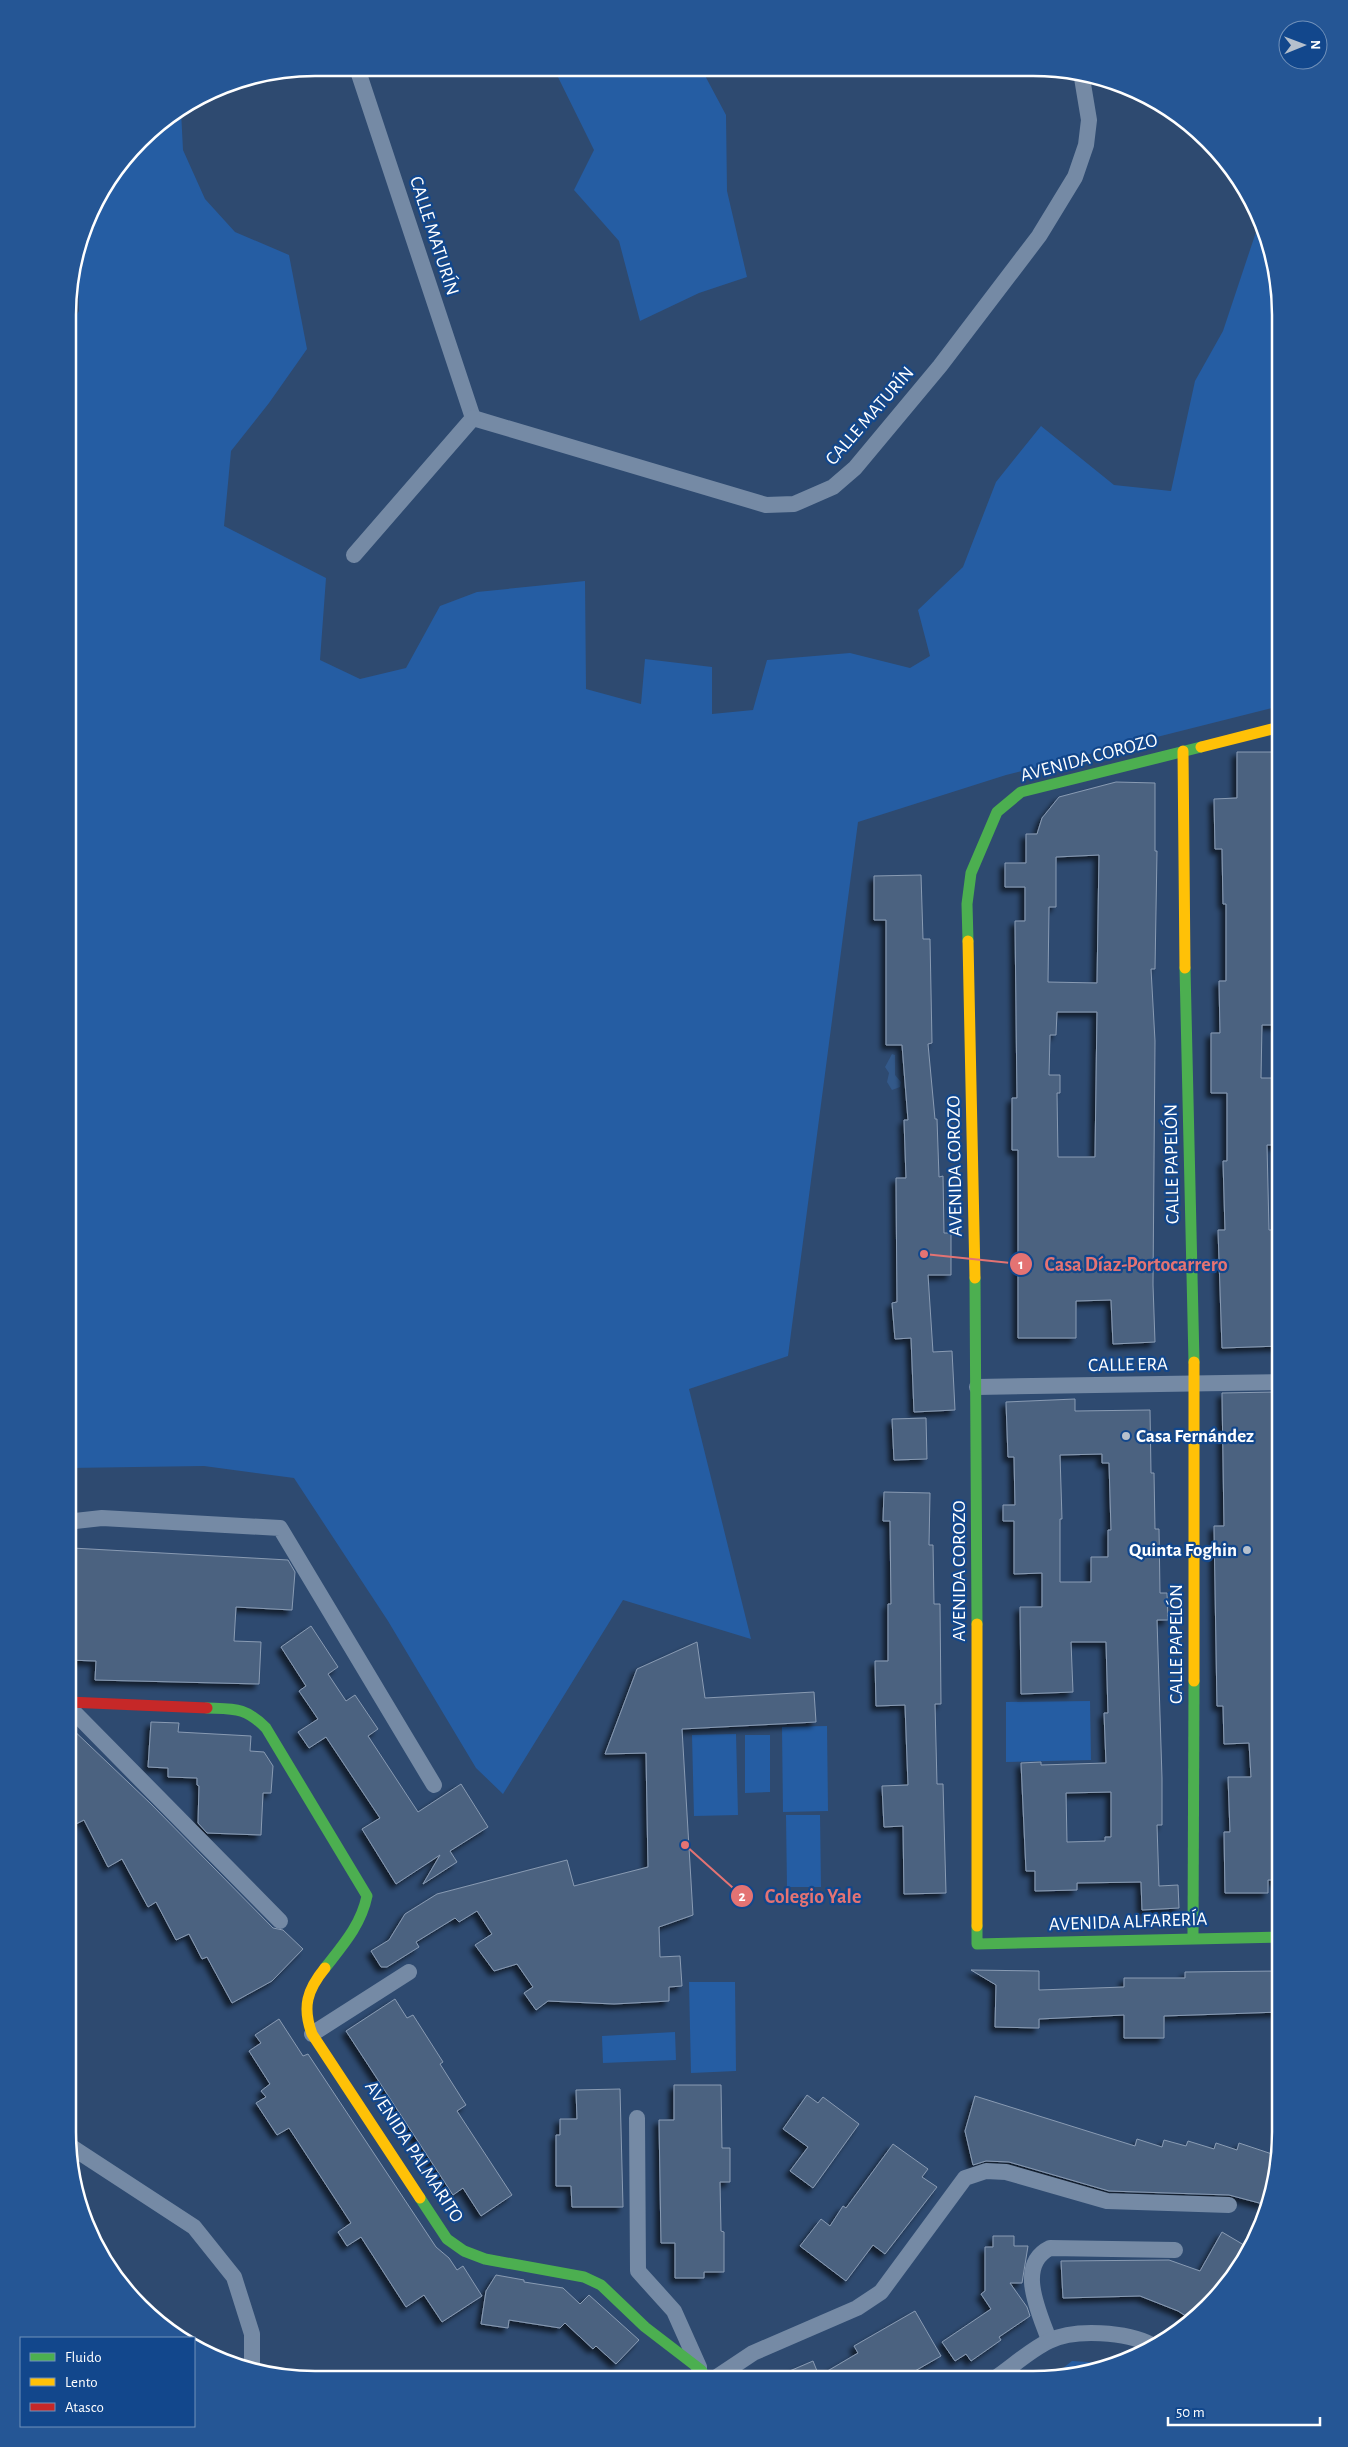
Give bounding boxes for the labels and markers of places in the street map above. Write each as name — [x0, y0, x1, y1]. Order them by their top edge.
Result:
callout: Casa Díaz-Portocarrero — [1009, 1247, 1237, 1282]
place label: Casa Fernández — [1136, 1427, 1254, 1446]
marker: Casa Fernández — [1120, 1430, 1132, 1442]
place label: Quinta Foghin — [1129, 1541, 1237, 1560]
marker: Quinta Foghin — [1241, 1544, 1253, 1556]
callout: Colegio Yale — [729, 1878, 871, 1913]

